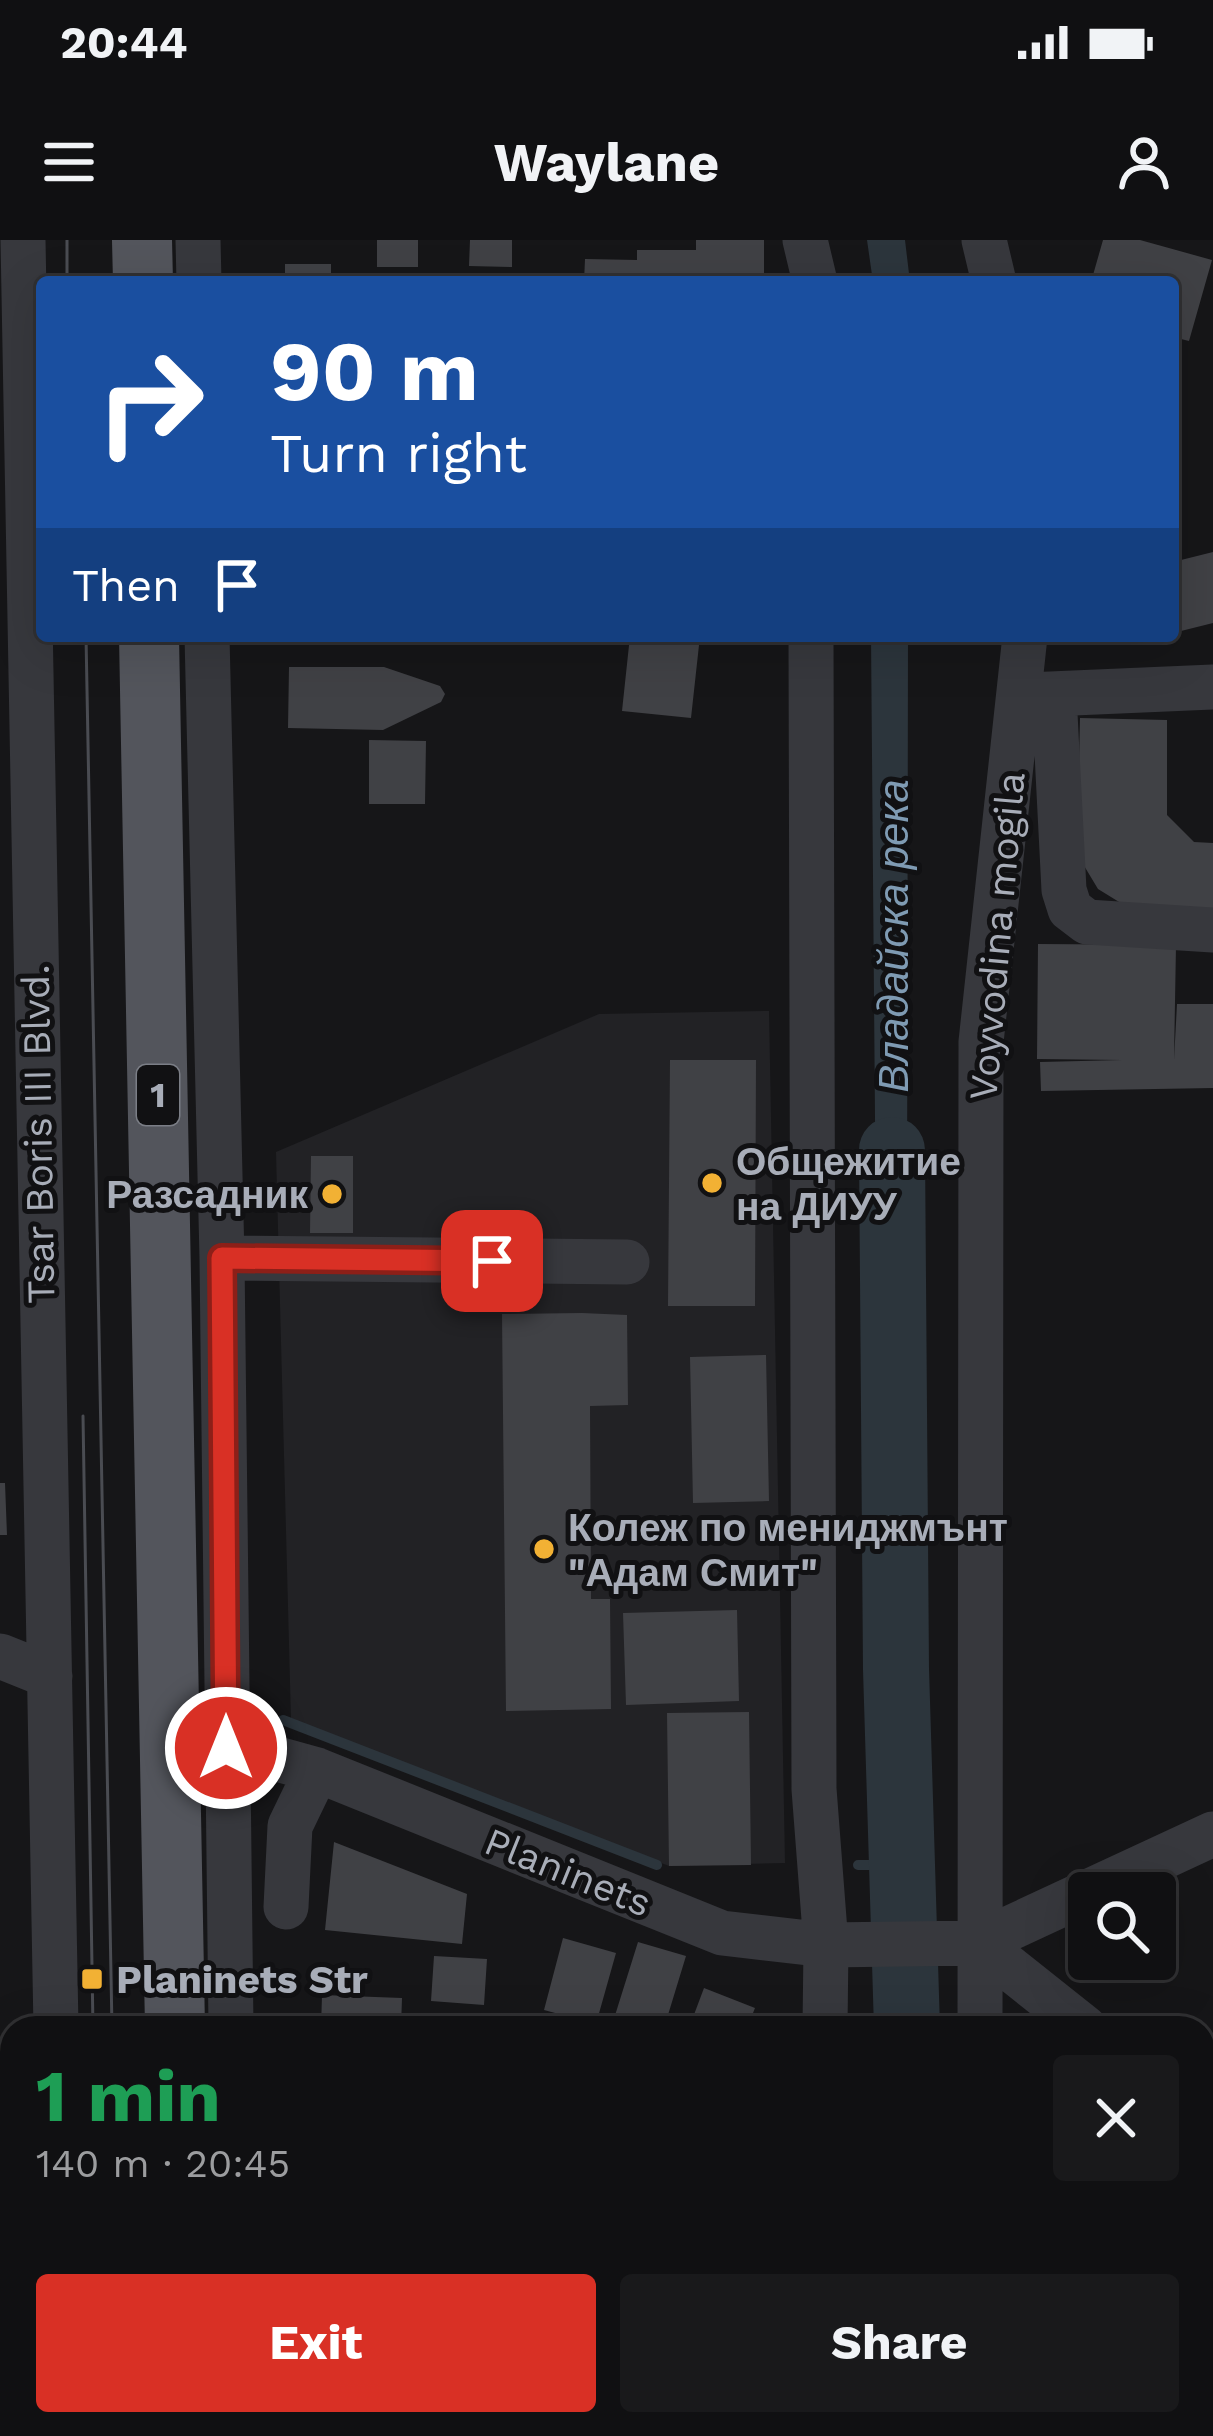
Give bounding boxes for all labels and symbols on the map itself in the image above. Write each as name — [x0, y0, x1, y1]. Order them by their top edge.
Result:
street label: Voyvodina mogila — [960, 770, 1034, 1102]
water label: Владайска река — [869, 779, 918, 1093]
street label: Tsar Boris III Blvd. — [13, 964, 63, 1304]
road number: 1 — [137, 1065, 179, 1125]
place label: Общежитие на ДИУУ — [736, 1139, 961, 1229]
marker: Общежитие на ДИУУ — [699, 1170, 725, 1196]
place label: Разсадник — [106, 1172, 308, 1217]
marker: Разсадник — [319, 1181, 345, 1207]
pin — [441, 1210, 543, 1312]
place label: Колеж по мениджмънт "Адам Смит" — [568, 1505, 1008, 1595]
marker: Колеж по мениджмънт "Адам Смит" — [531, 1536, 557, 1562]
position arrow — [163, 1685, 289, 1811]
street label: Planinets — [478, 1818, 658, 1926]
place label: Planinets Str — [116, 1957, 368, 2002]
marker: Planinets Str — [79, 1966, 105, 1992]

